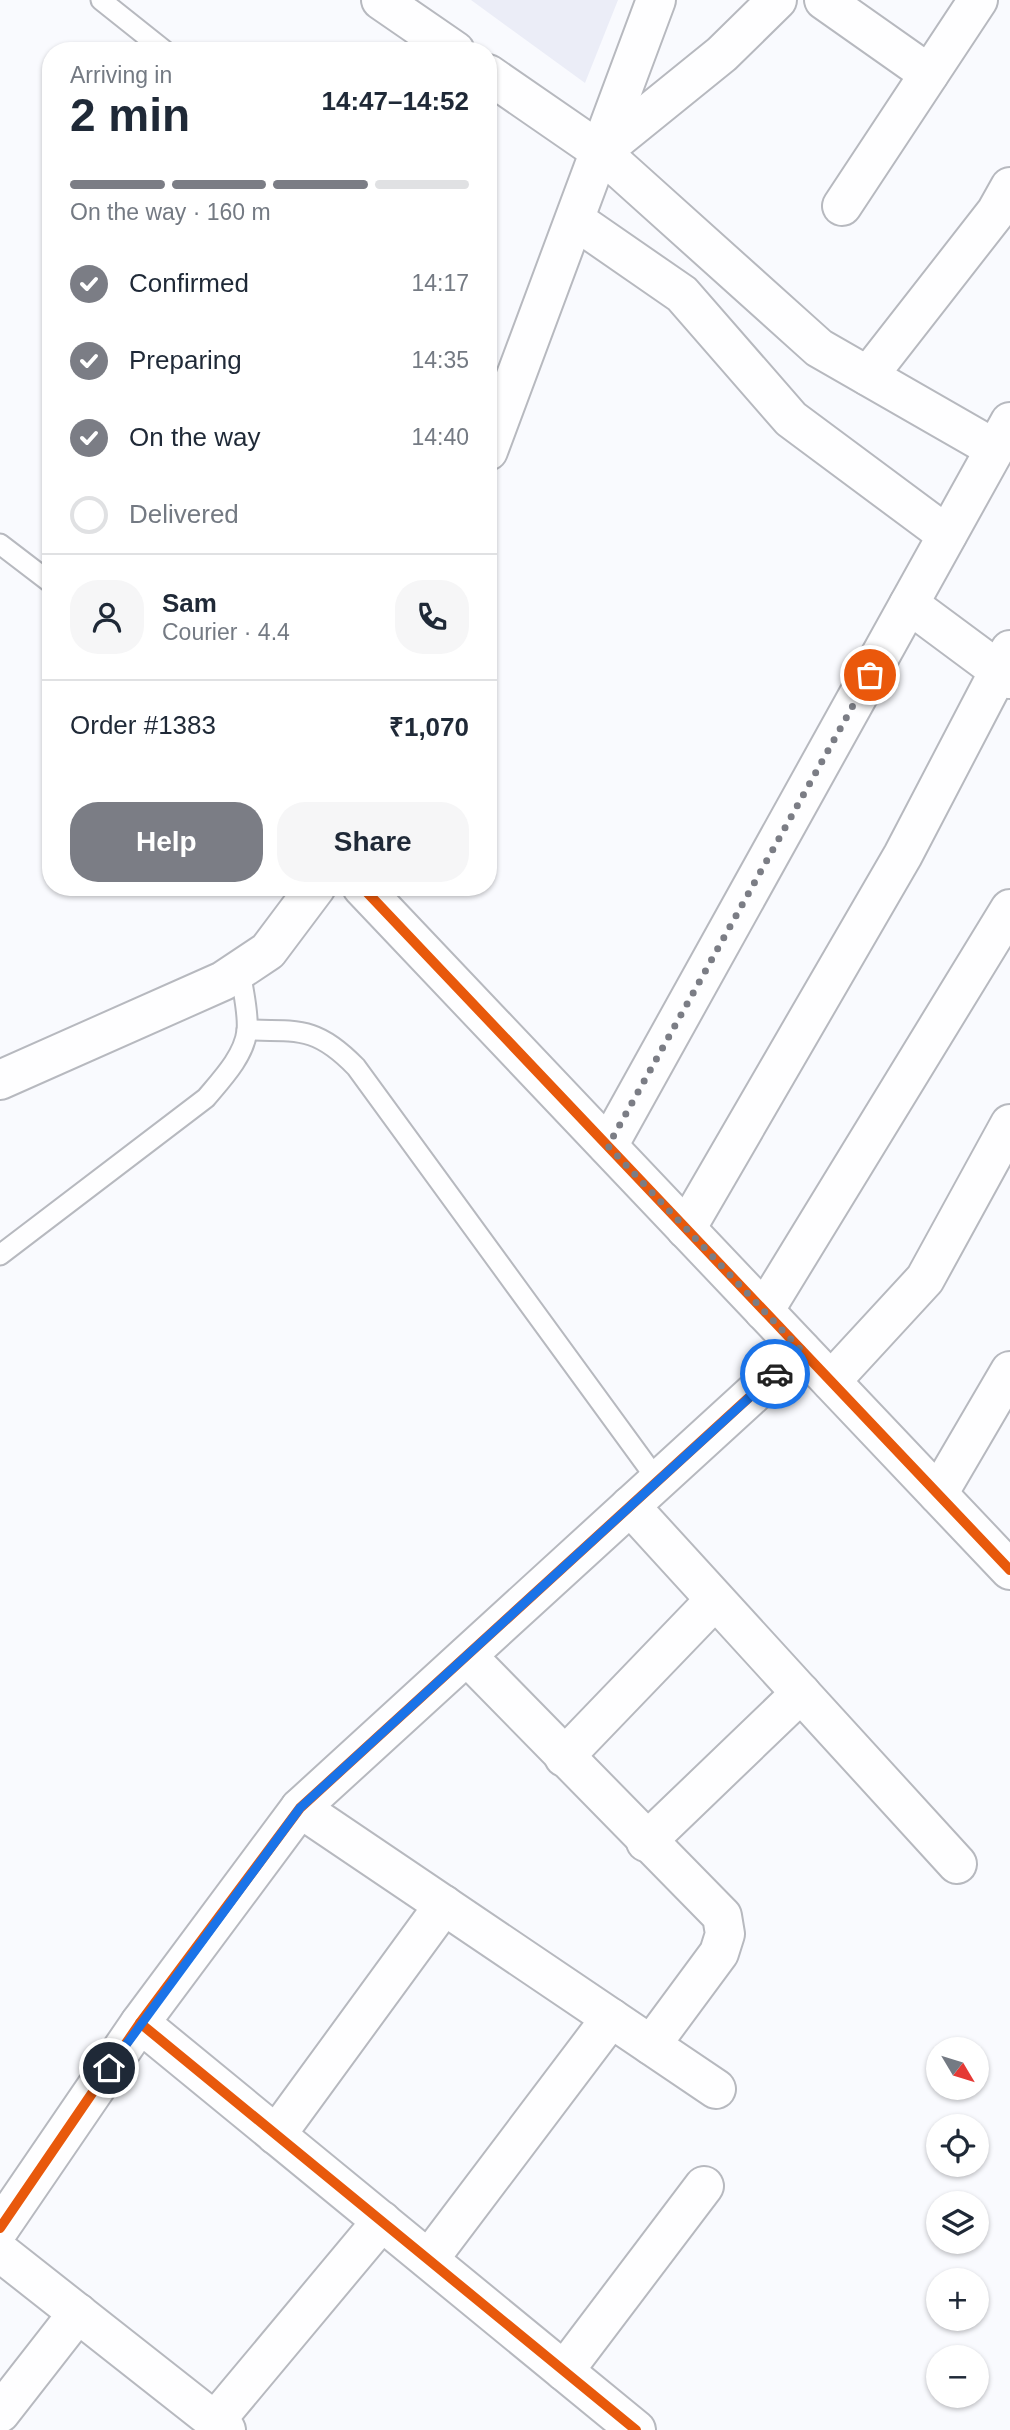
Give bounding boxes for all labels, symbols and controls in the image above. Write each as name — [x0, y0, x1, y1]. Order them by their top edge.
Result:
text: Arriving in — [70, 62, 172, 88]
text: 14:47–14:52 — [322, 86, 469, 116]
text: 2 min — [70, 89, 190, 141]
text: On the way · 160 m — [70, 199, 271, 225]
icon: check — [70, 265, 108, 303]
text: Confirmed — [129, 268, 249, 298]
text: 14:17 — [411, 270, 469, 296]
icon: check — [70, 342, 108, 380]
text: Preparing — [129, 345, 242, 375]
text: 14:35 — [411, 347, 469, 373]
icon: check — [70, 419, 108, 457]
text: On the way — [129, 422, 261, 452]
text: 14:40 — [411, 424, 469, 450]
text: Delivered — [129, 499, 239, 529]
button: person — [70, 580, 144, 654]
button: phone — [395, 580, 469, 654]
text: Sam — [162, 588, 217, 618]
text: Courier · 4.4 — [162, 619, 290, 645]
pin — [840, 645, 900, 705]
icon: bag — [851, 656, 889, 694]
text: Order #1383 — [70, 710, 216, 740]
text: ₹1,070 — [389, 712, 469, 742]
button: Help — [70, 802, 263, 882]
button: Share — [277, 802, 469, 882]
courier — [740, 1339, 810, 1409]
icon: car — [756, 1355, 794, 1393]
north arrow — [926, 2037, 989, 2100]
map controls — [926, 2037, 989, 2408]
pin — [79, 2038, 139, 2098]
icon: home — [90, 2049, 128, 2087]
button: locate — [926, 2114, 989, 2177]
button: layers — [926, 2191, 989, 2254]
button: + — [926, 2268, 989, 2331]
button: − — [926, 2345, 989, 2408]

